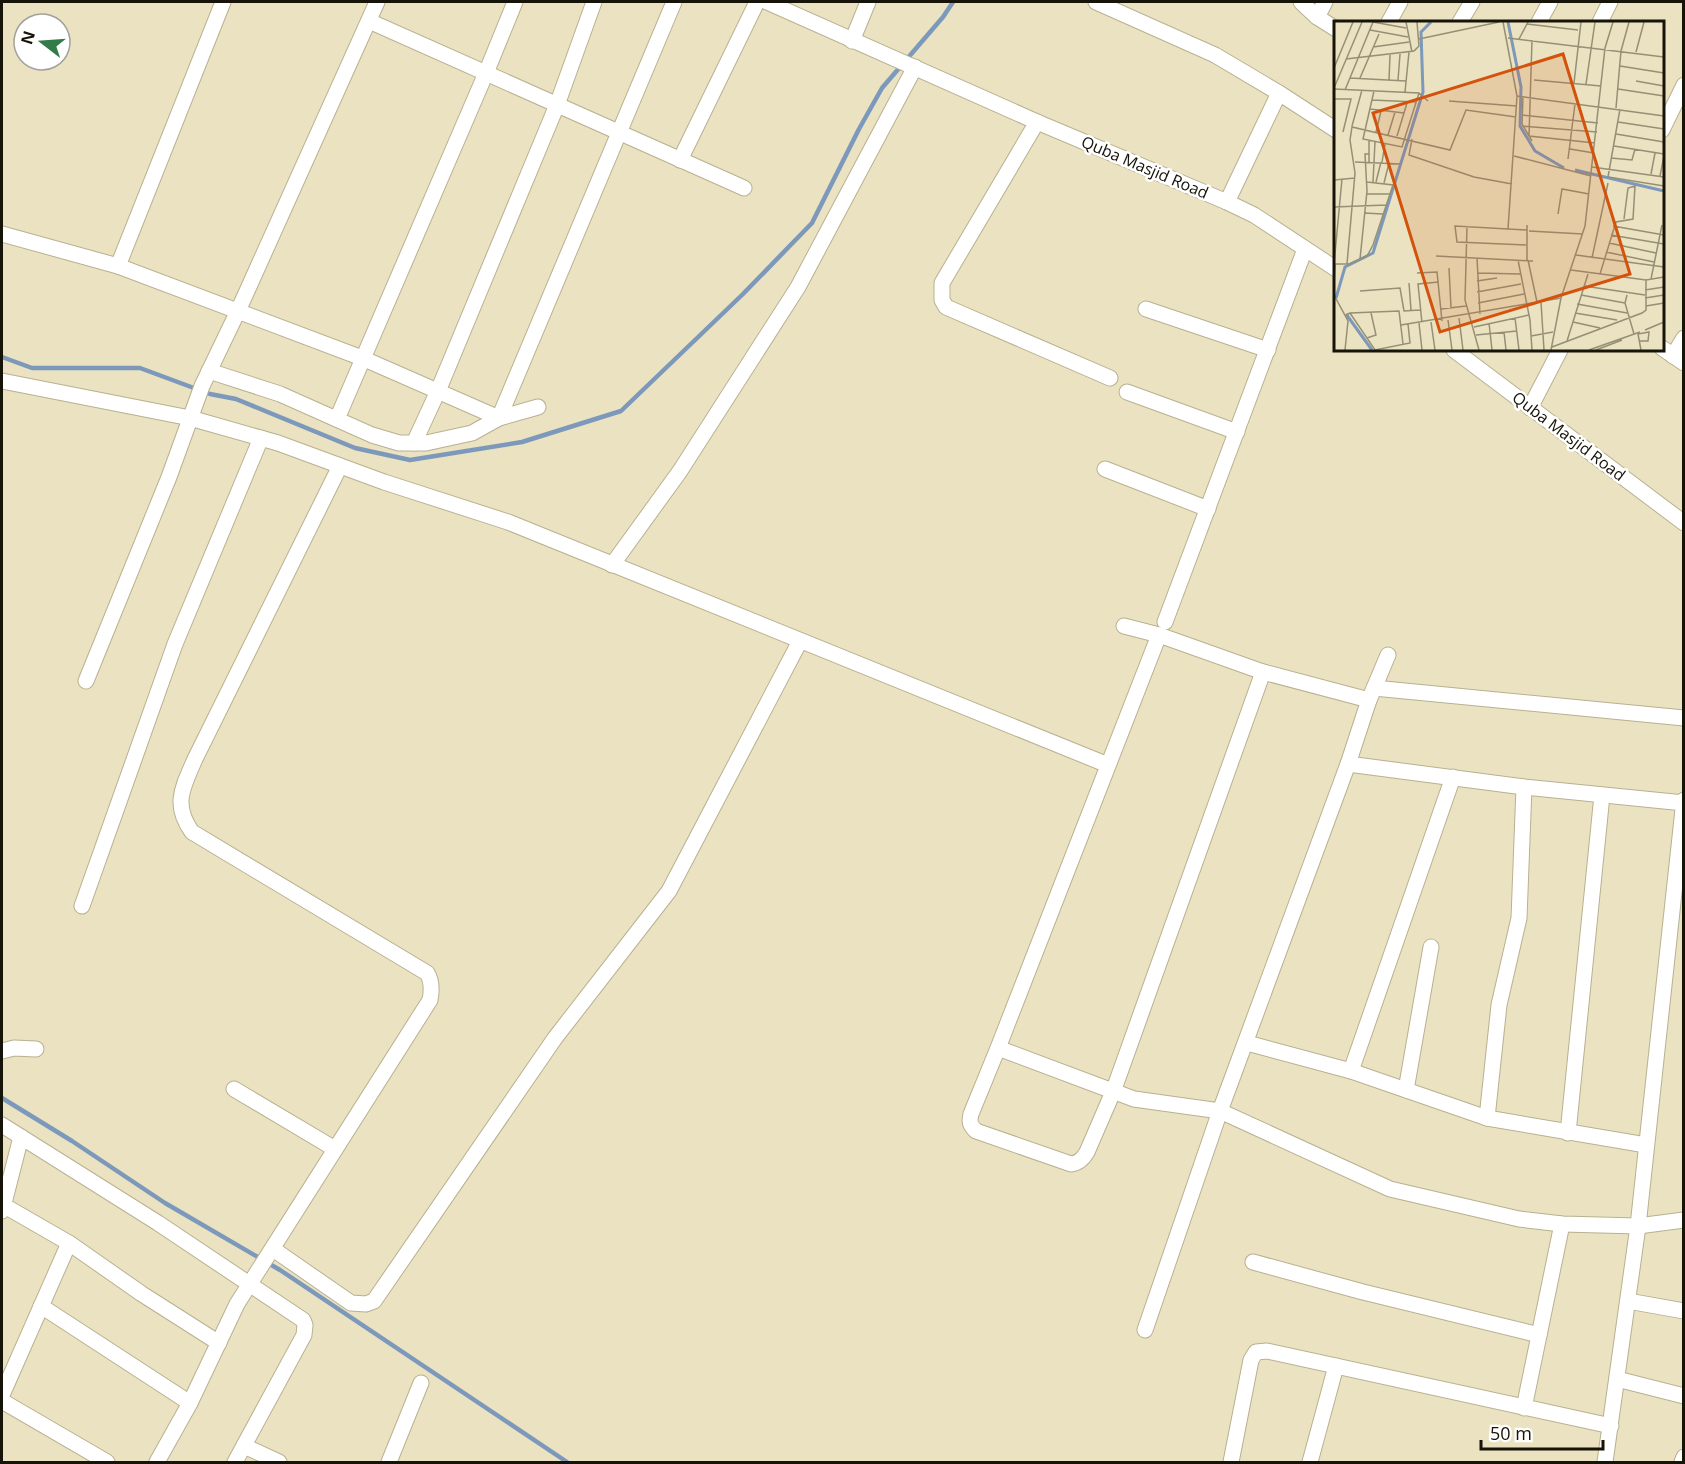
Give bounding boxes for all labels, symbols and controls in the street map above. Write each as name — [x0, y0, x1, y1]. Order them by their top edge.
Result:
north arrow — [12, 12, 72, 72]
inset map — [1334, 21, 1664, 351]
text: N — [15, 28, 40, 47]
street label: Quba Masjid Road — [1078, 130, 1212, 204]
street label: Quba Masjid Road — [1508, 386, 1630, 486]
scale bar — [1481, 1413, 1602, 1451]
text: 50 m — [1490, 1421, 1532, 1445]

